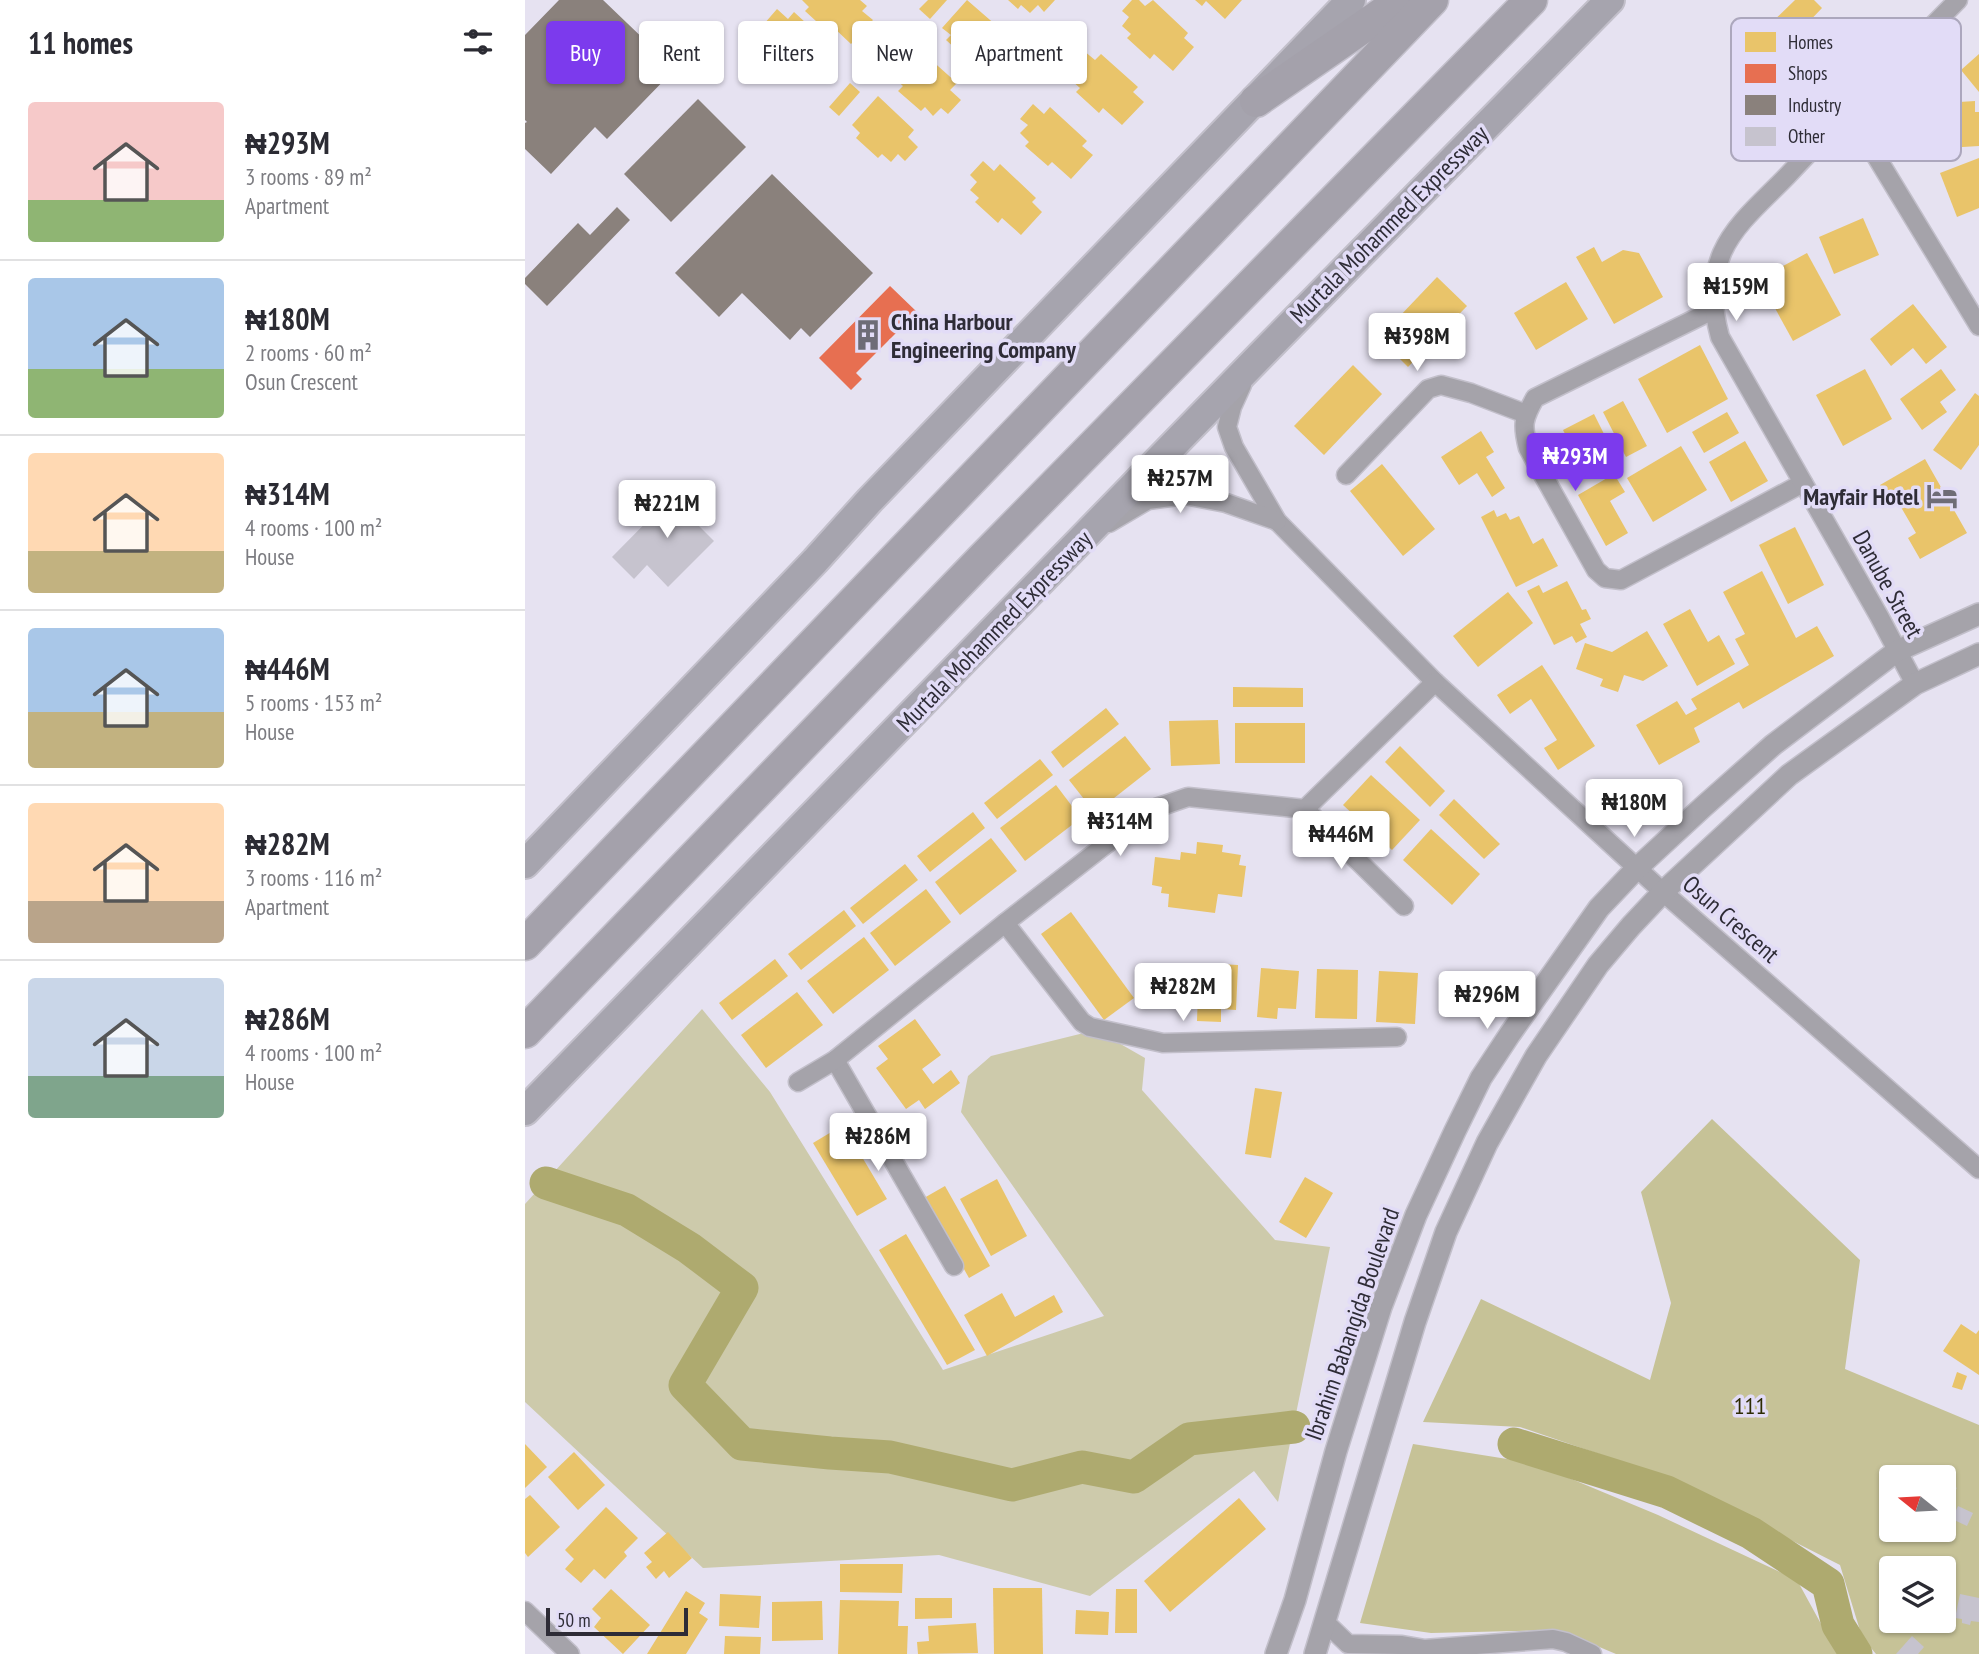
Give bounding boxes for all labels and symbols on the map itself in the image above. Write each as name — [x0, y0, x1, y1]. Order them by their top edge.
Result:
legend — [1731, 18, 1961, 161]
text: Homes — [1788, 30, 1833, 54]
text: Shops — [1788, 61, 1827, 85]
text: Industry — [1788, 93, 1842, 117]
street label: Murtala Mohammed Expressway — [1283, 118, 1495, 330]
text: Other — [1788, 124, 1826, 148]
pin: ₦159M — [1687, 264, 1785, 323]
place label: China Harbour Engineering Company — [891, 306, 1076, 365]
pin: ₦398M — [1368, 314, 1466, 373]
building icon: China Harbour Engineering Company — [851, 318, 885, 352]
pin: ₦293M — [1526, 434, 1624, 493]
pin: ₦257M — [1131, 456, 1229, 515]
hotel icon: Mayfair Hotel — [1925, 479, 1959, 513]
pin: ₦221M — [618, 480, 716, 540]
place label: Mayfair Hotel — [1803, 481, 1919, 512]
street label: Murtala Mohammed Expressway — [890, 524, 1098, 738]
street label: Danube Street — [1846, 525, 1930, 644]
pin: ₦180M — [1585, 780, 1683, 839]
pin: ₦314M — [1071, 798, 1169, 858]
pin: ₦446M — [1292, 812, 1390, 871]
street label: Osun Crescent — [1676, 869, 1786, 970]
pin: ₦282M — [1134, 964, 1232, 1023]
pin: ₦296M — [1438, 972, 1536, 1031]
pin: ₦286M — [829, 1114, 927, 1173]
street label: Ibrahim Babangida Boulevard — [1298, 1204, 1406, 1444]
park label: 111 — [1734, 1390, 1766, 1421]
north arrow — [1879, 1465, 1957, 1542]
scale bar — [546, 1605, 688, 1637]

